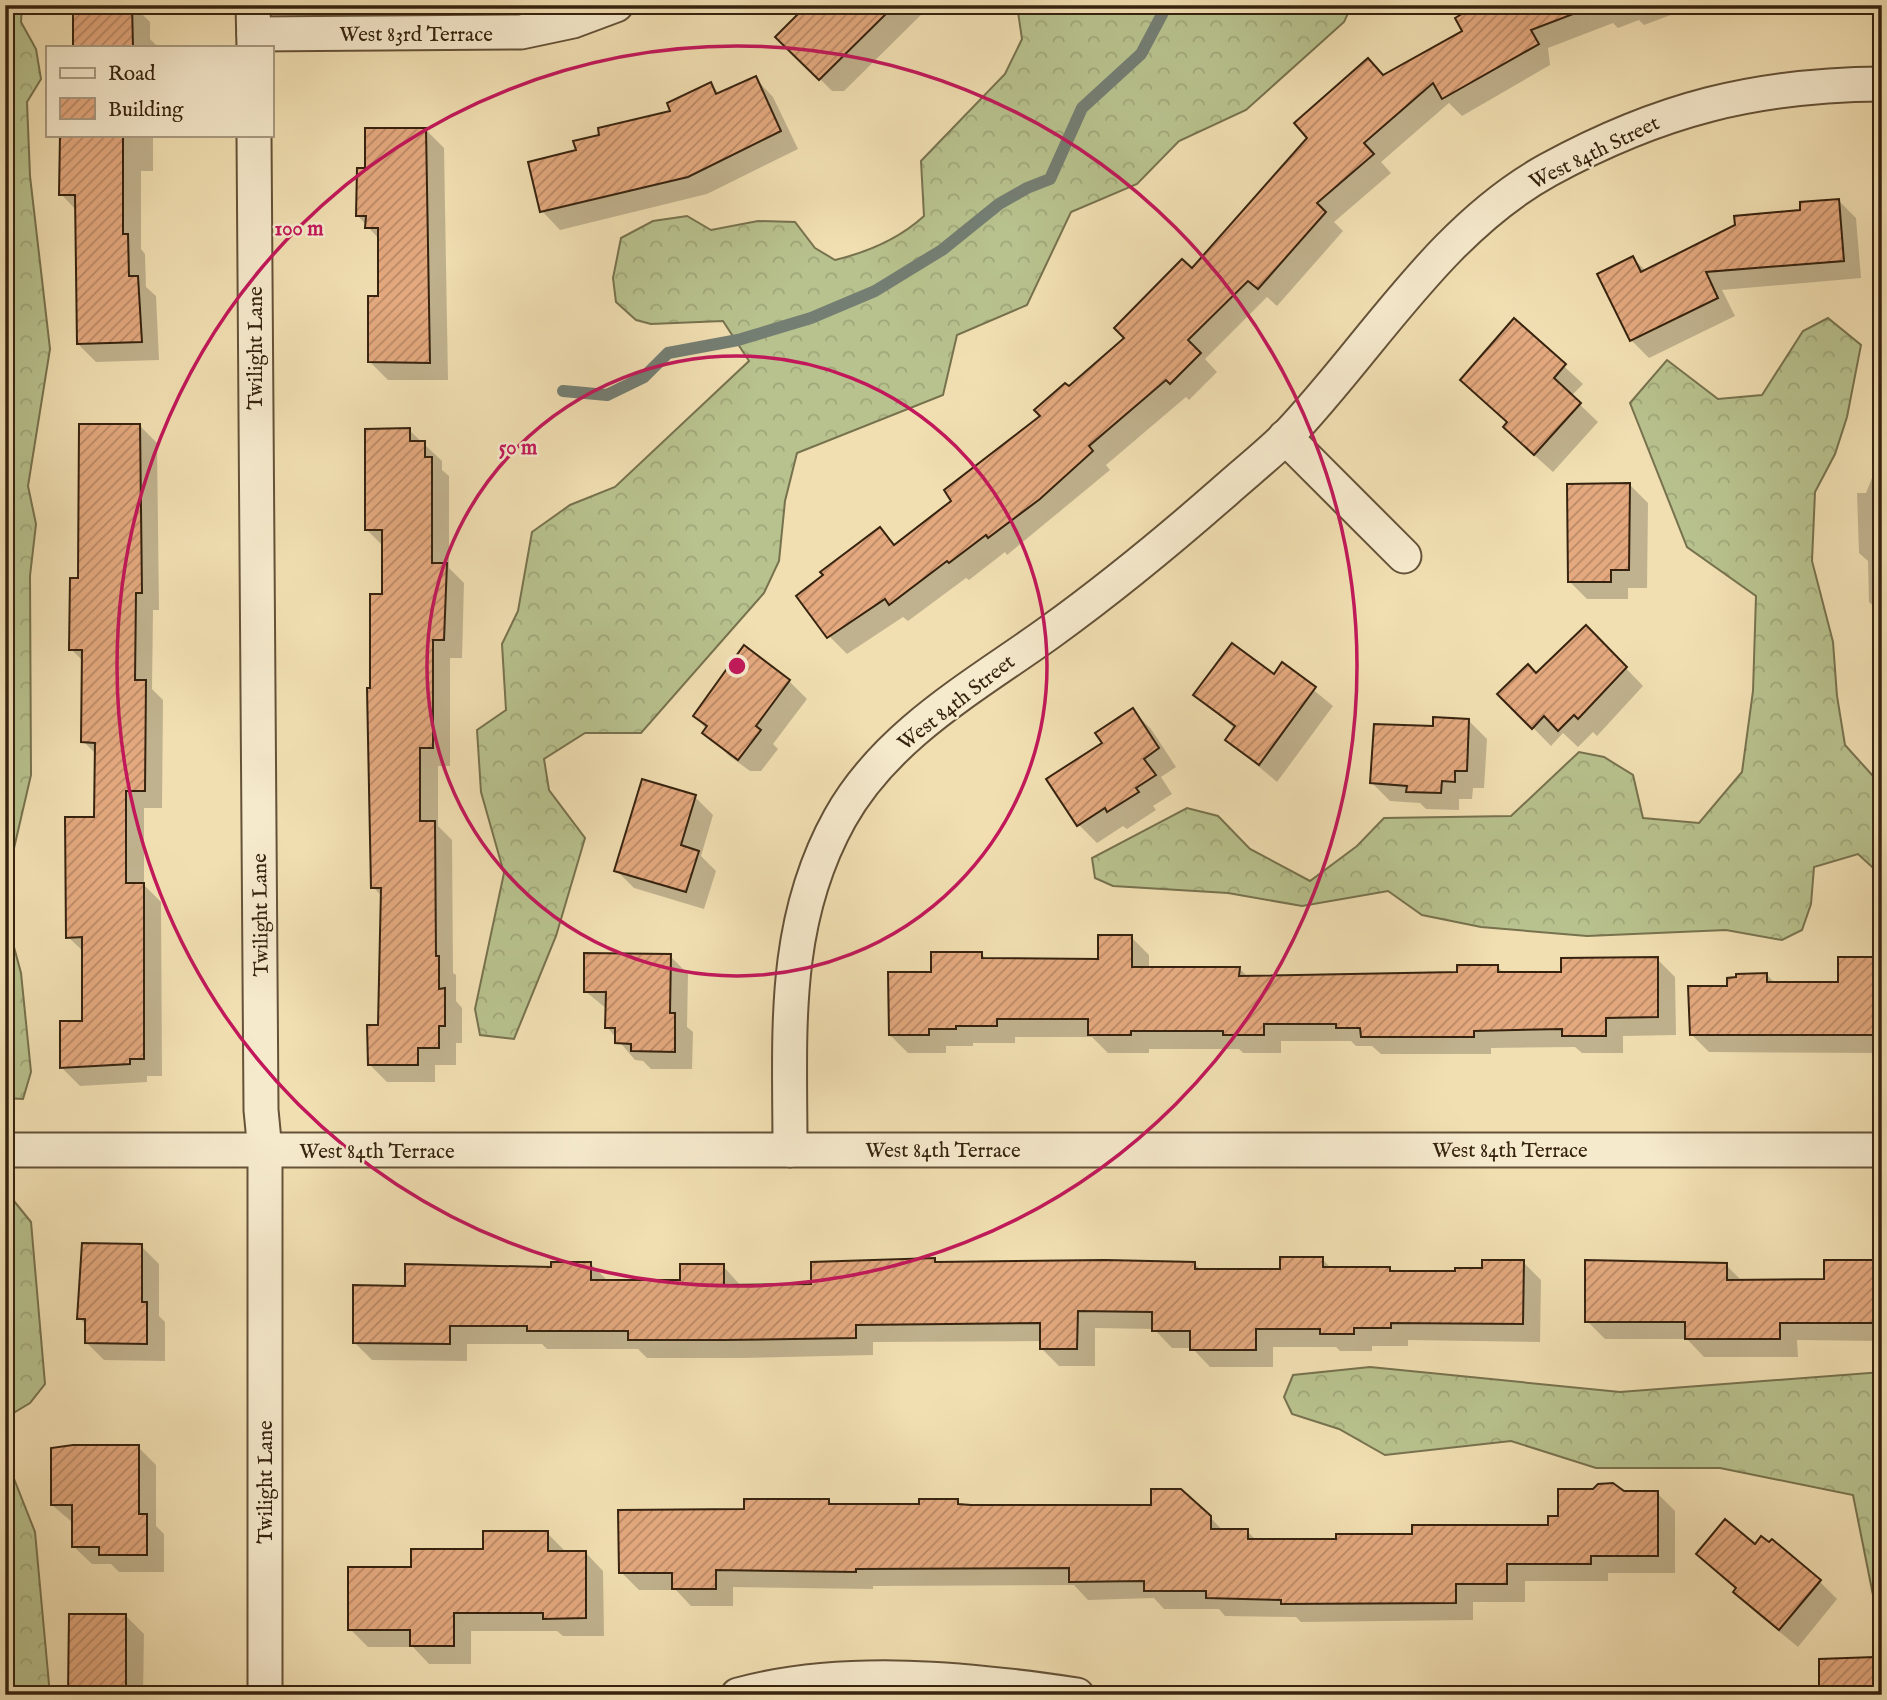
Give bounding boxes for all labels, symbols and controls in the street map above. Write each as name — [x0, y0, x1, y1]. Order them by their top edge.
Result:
street label: West 83rd Terrace — [339, 22, 493, 49]
legend — [46, 46, 273, 136]
text: Road — [108, 61, 156, 88]
text: Building — [108, 97, 184, 124]
street label: West 84th Street — [1525, 110, 1664, 196]
text: 100 m — [274, 216, 324, 243]
street label: Twilight Lane — [243, 286, 270, 410]
text: 50 m — [499, 435, 538, 462]
street label: West 84th Street — [893, 649, 1021, 757]
centre of rings — [725, 654, 749, 678]
street label: Twilight Lane — [247, 853, 276, 977]
street label: West 84th Terrace — [865, 1138, 1021, 1165]
street label: West 84th Terrace — [1432, 1138, 1588, 1165]
street label: West 84th Terrace — [299, 1139, 455, 1166]
street label: Twilight Lane — [253, 1420, 280, 1544]

